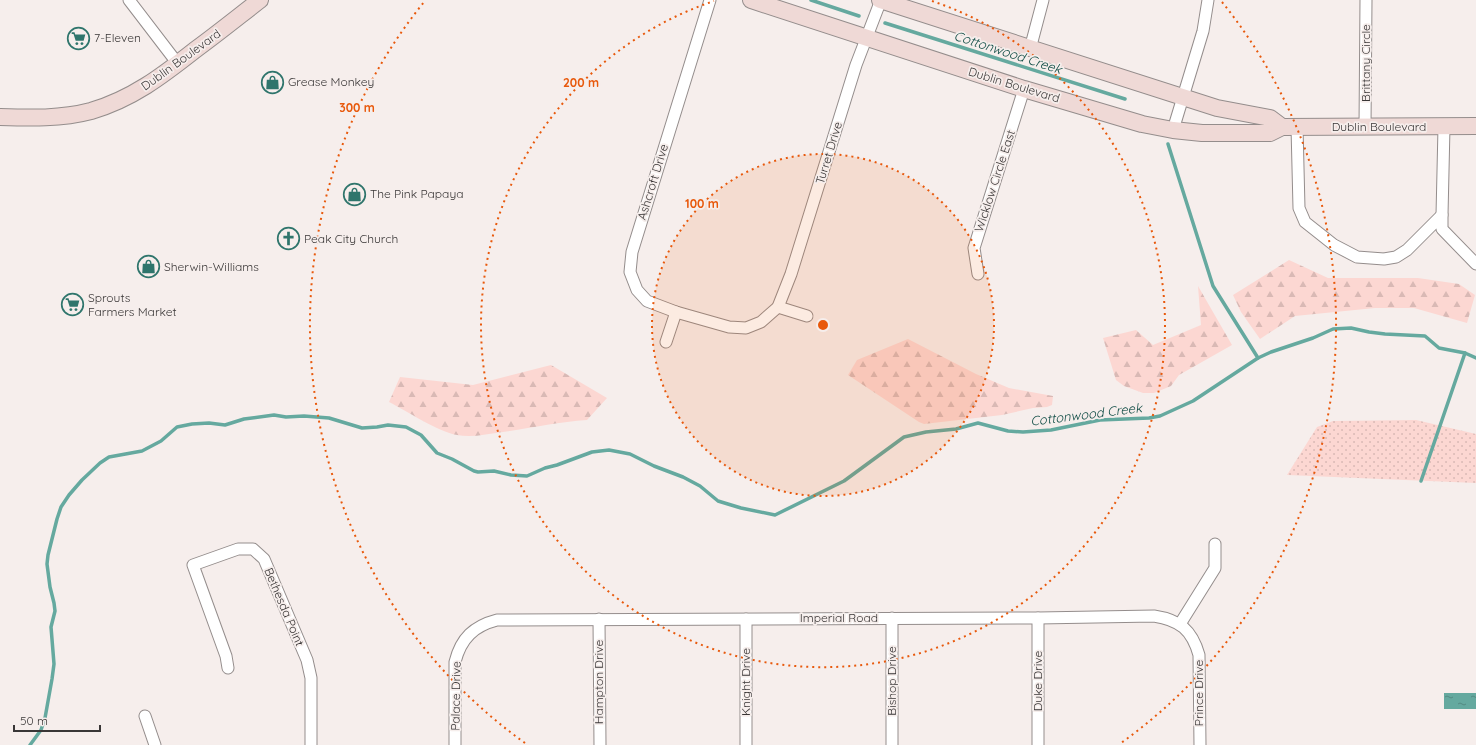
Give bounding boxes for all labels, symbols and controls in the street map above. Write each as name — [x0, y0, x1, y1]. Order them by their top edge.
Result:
street label: Brittany Circle — [1358, 24, 1373, 102]
supermarket icon: 7-Eleven — [65, 25, 91, 51]
street label: Dublin Boulevard — [138, 26, 223, 94]
water label: Cottonwood Creek — [952, 27, 1065, 77]
place label: 7-Eleven — [94, 30, 141, 45]
street label: Dublin Boulevard — [967, 64, 1062, 106]
shop icon: Grease Monkey — [259, 69, 285, 95]
place label: Grease Monkey — [288, 74, 374, 89]
text: 200 m — [563, 75, 599, 90]
text: 300 m — [339, 100, 375, 115]
street label: Dublin Boulevard — [1332, 119, 1426, 134]
street label: Turret Drive — [812, 120, 845, 186]
street label: Wicklow Circle East — [971, 128, 1018, 234]
street label: Ashcroft Drive — [634, 142, 671, 222]
shop icon: The Pink Papaya — [342, 181, 368, 207]
place label: The Pink Papaya — [370, 186, 463, 201]
text: 100 m — [685, 196, 719, 211]
church icon: Peak City Church — [275, 226, 301, 252]
place label: Peak City Church — [304, 231, 398, 246]
shop icon: Sherwin-Williams — [136, 254, 162, 280]
place label: Sherwin-Williams — [164, 259, 259, 274]
place label: Sprouts Farmers Market — [88, 290, 177, 319]
supermarket icon: Sprouts Farmers Market — [59, 292, 85, 318]
centre of rings — [816, 318, 830, 332]
water label: Cottonwood Creek — [1029, 399, 1144, 429]
street label: Bethesda Point — [261, 565, 308, 648]
street label: Imperial Road — [800, 610, 878, 625]
street label: Hampton Drive — [591, 640, 606, 724]
street label: Bishop Drive — [884, 646, 899, 716]
street label: Knight Drive — [738, 648, 753, 716]
street label: Duke Drive — [1030, 651, 1045, 711]
street label: Prince Drive — [1191, 660, 1206, 726]
street label: Palace Drive — [447, 661, 464, 731]
scale bar — [14, 707, 100, 733]
text: 50 m — [20, 713, 48, 728]

